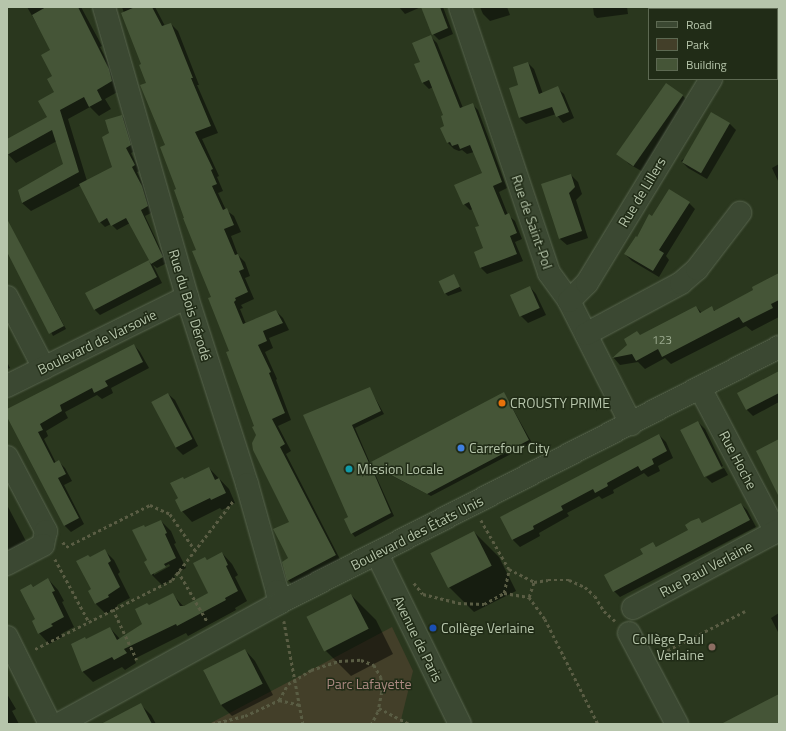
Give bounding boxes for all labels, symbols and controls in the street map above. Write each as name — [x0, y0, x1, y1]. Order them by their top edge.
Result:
legend — [648, 8, 778, 80]
text: Road — [686, 15, 712, 34]
text: Park — [686, 35, 709, 54]
text: Building — [686, 55, 727, 74]
street label: Rue de Lillers — [615, 154, 669, 230]
street label: Rue de Saint-Pol — [508, 173, 556, 271]
street label: Rue du Bois Dérodé — [165, 247, 215, 363]
street label: Boulevard de Varsovie — [35, 306, 159, 378]
house number: 123 — [652, 333, 672, 347]
place label: CROUSTY PRIME — [510, 395, 610, 411]
marker: CROUSTY PRIME — [497, 398, 507, 408]
street label: Rue Hoche — [716, 428, 760, 492]
place label: Carrefour City — [469, 440, 550, 456]
marker: Carrefour City — [456, 443, 466, 453]
place label: Mission Locale — [357, 461, 443, 477]
marker: Mission Locale — [344, 464, 354, 474]
street label: Boulevard des États Unis — [348, 492, 486, 574]
street label: Rue Paul Verlaine — [657, 537, 755, 601]
street label: Avenue de Paris — [390, 593, 446, 685]
place label: Collège Verlaine — [441, 620, 534, 636]
marker: Collège Verlaine — [428, 623, 438, 633]
place label: Collège Paul Verlaine — [632, 631, 704, 664]
marker: Collège Paul Verlaine — [707, 642, 717, 652]
park label: Parc Lafayette — [327, 676, 411, 692]

